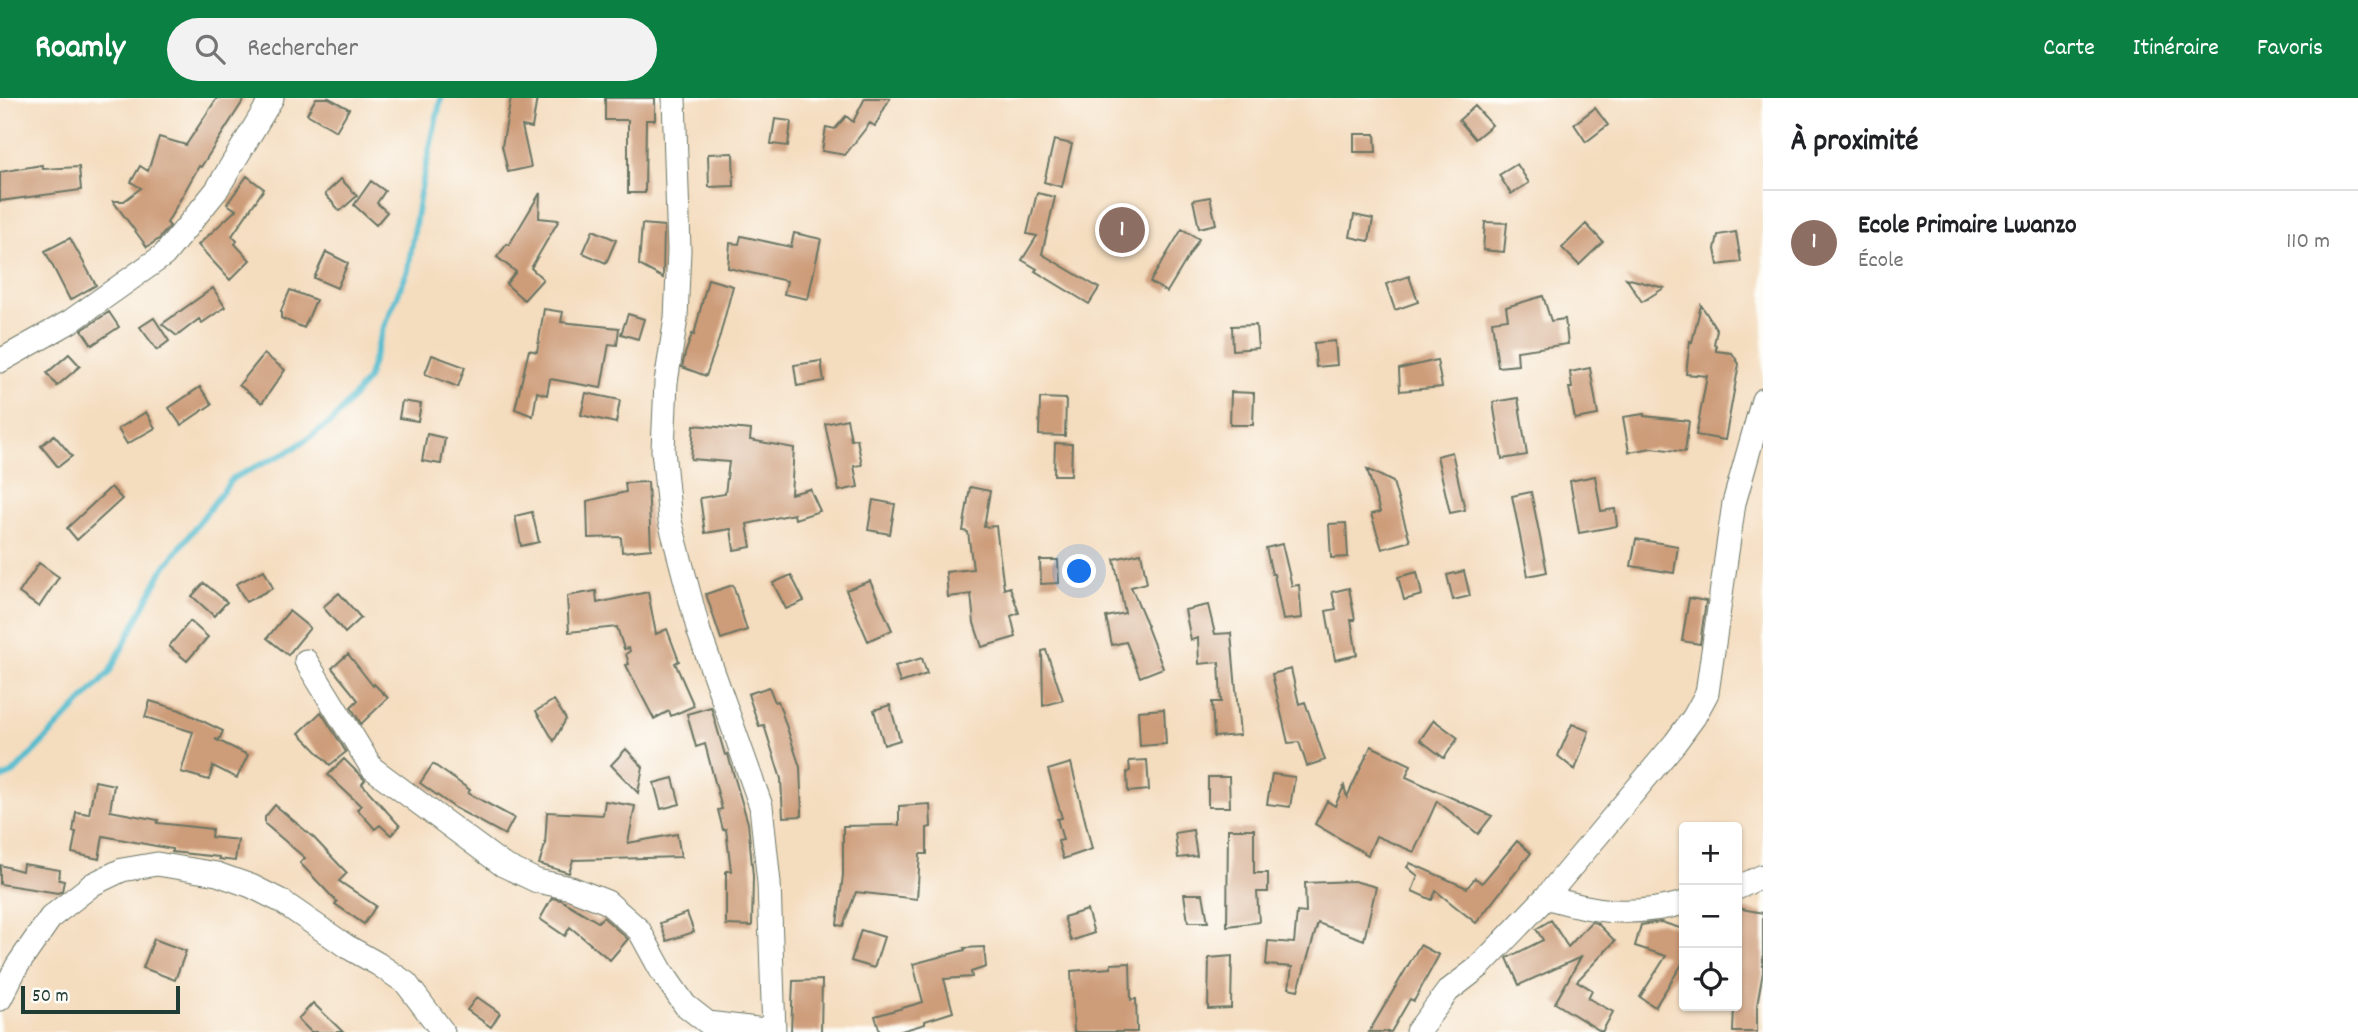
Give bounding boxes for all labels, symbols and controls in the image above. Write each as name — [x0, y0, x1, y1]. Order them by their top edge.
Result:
search box — [167, 18, 657, 81]
text: Roamly — [35, 26, 125, 73]
icon: search — [191, 30, 229, 68]
text: Rechercher — [247, 31, 358, 68]
text: Carte — [2043, 32, 2095, 66]
text: Itinéraire — [2133, 32, 2219, 66]
text: Favoris — [2257, 32, 2323, 66]
text: À proximité — [1791, 122, 1918, 165]
pin: 1 — [1099, 204, 1145, 256]
text: Ecole Primaire Lwanzo — [1858, 208, 2077, 245]
text: 1 — [1811, 226, 1817, 259]
text: 110 m — [2286, 226, 2330, 259]
text: École — [1858, 245, 1904, 278]
your location — [1062, 554, 1096, 588]
map controls — [1679, 822, 1742, 1011]
button: + — [1679, 822, 1742, 885]
button: − — [1679, 885, 1742, 948]
button: locate — [1679, 948, 1742, 1011]
scale bar — [21, 983, 180, 1015]
text: 50 m — [32, 984, 69, 1011]

